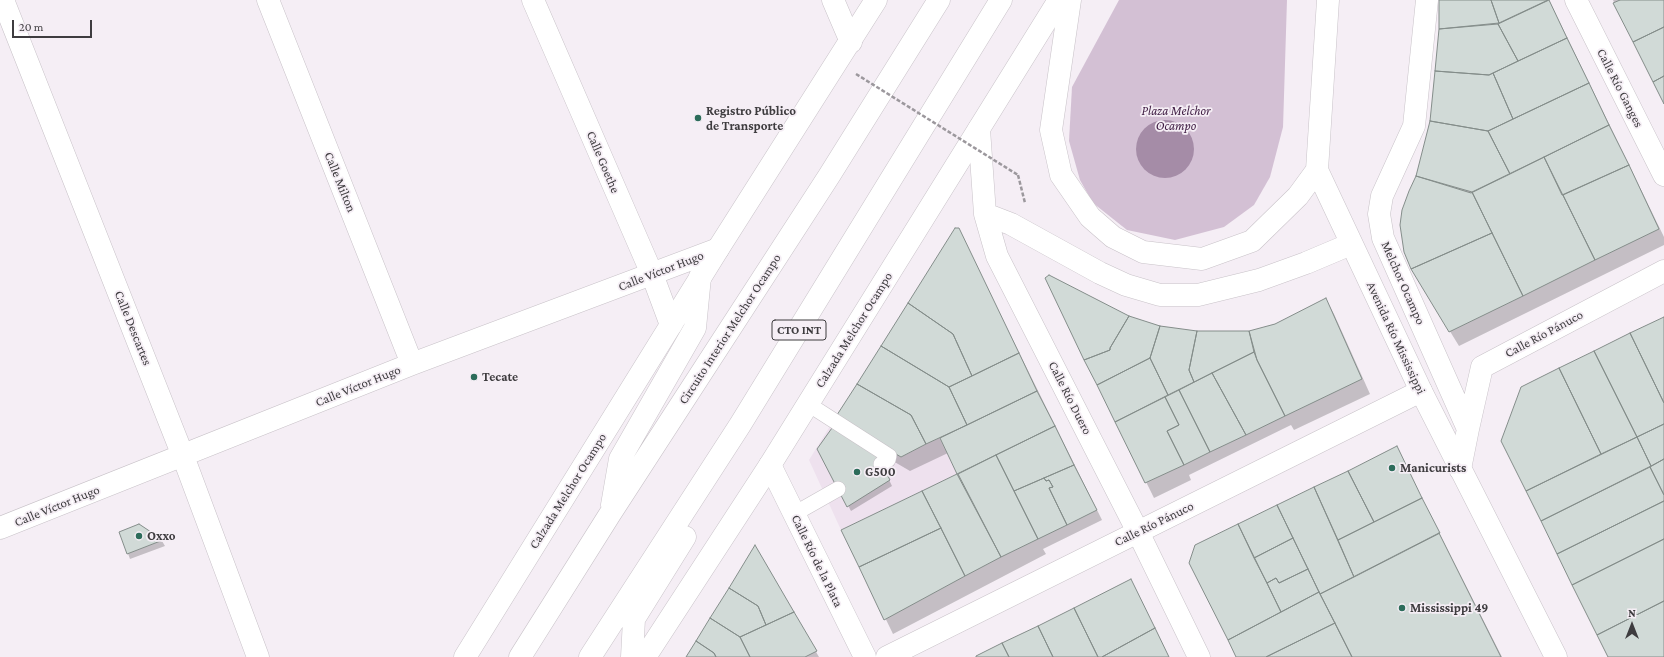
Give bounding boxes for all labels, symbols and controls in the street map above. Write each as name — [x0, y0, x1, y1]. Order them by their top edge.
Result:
scale bar — [14, 12, 94, 38]
text: 20 m — [19, 20, 43, 34]
street label: Calle Río Ganges — [1593, 46, 1647, 130]
place label: Registro Público de Transporte — [706, 103, 796, 134]
park label: Plaza Melchor Ocampo — [1141, 103, 1211, 134]
marker: Registro Público de Transporte — [693, 113, 703, 123]
street label: Calle Goethe — [583, 129, 623, 195]
street label: Calle Milton — [321, 149, 359, 215]
street label: Melchor Ocampo — [1378, 239, 1428, 327]
street label: Calle Víctor Hugo — [616, 248, 706, 294]
street label: Circuito Interior Melchor Ocampo — [675, 251, 785, 407]
street label: Calzada Melchor Ocampo — [812, 269, 896, 391]
street label: Avenida Río Mississippi — [1363, 279, 1429, 397]
street label: Calle Descartes — [111, 288, 155, 368]
street label: Calle Río Pánuco — [1502, 307, 1586, 361]
road number: CTO INT — [772, 320, 826, 340]
street label: Calle Río Duero — [1045, 359, 1095, 437]
street label: Calle Víctor Hugo — [313, 362, 403, 410]
place label: Tecate — [482, 369, 518, 385]
marker: Tecate — [469, 372, 479, 382]
street label: Calzada Melchor Ocampo — [526, 430, 610, 552]
place label: Manicurists — [1400, 460, 1466, 476]
marker: Manicurists — [1387, 463, 1397, 473]
place label: G500 — [865, 464, 896, 480]
marker: G500 — [852, 467, 862, 477]
street label: Calle Víctor Hugo — [12, 482, 102, 530]
street label: Calle Río Pánuco — [1112, 498, 1196, 550]
street label: Calle Río de la Plata — [788, 512, 846, 610]
place label: Oxxo — [147, 528, 176, 544]
marker: Oxxo — [134, 531, 144, 541]
place label: Mississippi 49 — [1410, 600, 1488, 616]
marker: Mississippi 49 — [1397, 603, 1407, 613]
north arrow — [1612, 605, 1652, 645]
text: N — [1628, 607, 1636, 619]

